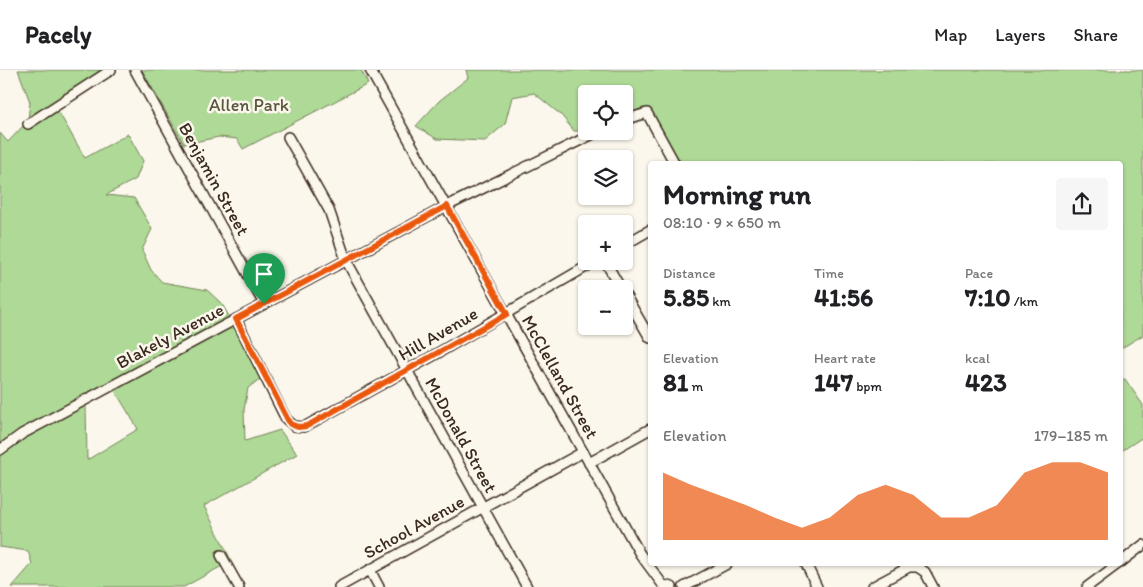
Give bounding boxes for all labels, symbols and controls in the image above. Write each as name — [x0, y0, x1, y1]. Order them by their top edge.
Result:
text: Pacely — [25, 20, 91, 49]
text: Map — [934, 24, 967, 46]
text: Layers — [995, 24, 1045, 46]
text: Share — [1073, 24, 1118, 46]
map controls — [578, 85, 633, 335]
button: locate — [578, 85, 633, 140]
park label: Allen Park — [209, 94, 289, 116]
street label: Benjamin Street — [174, 119, 254, 239]
button: layers — [578, 150, 633, 205]
text: Morning run — [663, 177, 811, 211]
button: share — [1056, 178, 1108, 230]
text: 08:10 · 9 × 650 m — [663, 213, 781, 232]
button: + — [578, 215, 633, 270]
pin — [243, 253, 285, 304]
icon: arrive — [250, 260, 278, 288]
text: Distance — [663, 265, 715, 282]
text: Time — [814, 265, 844, 282]
text: Pace — [965, 265, 993, 282]
button: − — [578, 280, 633, 335]
text: 5.85 — [663, 282, 709, 312]
text: 41:56 — [814, 282, 873, 312]
text: 7:10 — [965, 282, 1011, 312]
text: km — [709, 293, 731, 310]
text: /km — [1011, 293, 1038, 310]
street label: Blakely Avenue — [112, 298, 228, 374]
street label: Hill Avenue — [394, 302, 482, 366]
street label: McClelland Street — [517, 311, 603, 443]
text: Elevation — [663, 350, 719, 367]
text: Heart rate — [814, 350, 876, 367]
text: kcal — [965, 350, 990, 367]
text: 81 — [663, 367, 688, 397]
text: 147 — [814, 367, 853, 397]
text: 423 — [965, 367, 1007, 397]
street label: McDonald Street — [420, 373, 502, 497]
text: m — [688, 378, 703, 395]
text: bpm — [853, 378, 882, 395]
text: Elevation — [663, 426, 727, 445]
text: 179–185 m — [1034, 426, 1108, 445]
street label: School Avenue — [360, 490, 468, 564]

